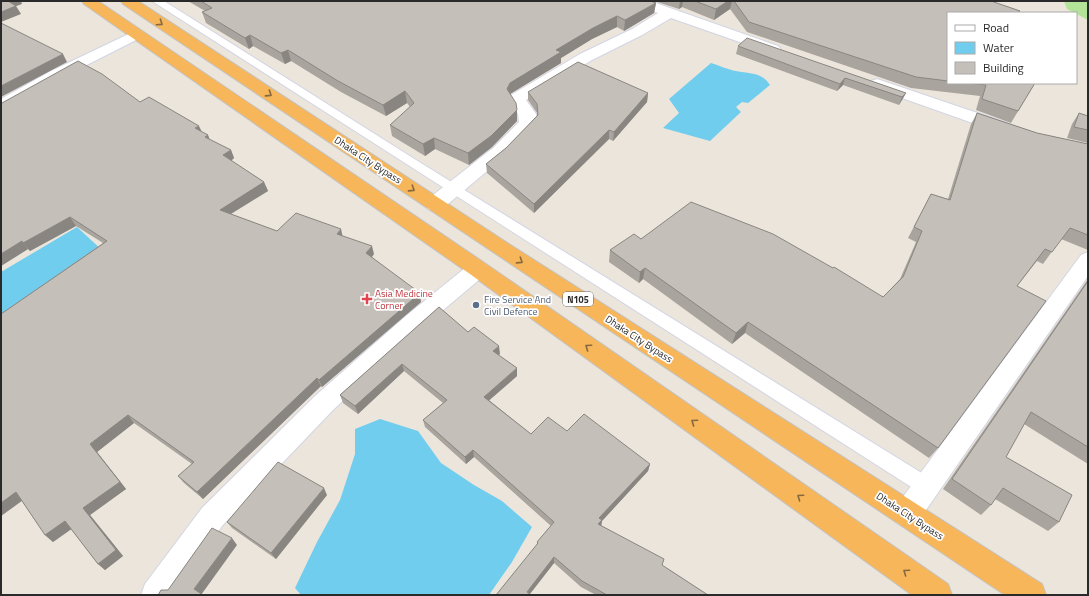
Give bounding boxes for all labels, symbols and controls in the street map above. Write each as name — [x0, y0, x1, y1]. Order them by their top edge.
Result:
legend — [947, 12, 1077, 84]
one-way arrow — [156, 18, 163, 25]
text: Road — [983, 18, 1009, 37]
text: Water — [983, 38, 1014, 57]
text: Building — [983, 58, 1024, 77]
one-way arrow — [265, 89, 272, 97]
street label: Dhaka City Bypass — [331, 133, 405, 188]
one-way arrow — [408, 184, 415, 192]
one-way arrow — [516, 256, 523, 264]
place label: Asia Medicine Corner — [375, 286, 433, 313]
place label: Fire Service And Civil Defence — [484, 292, 551, 319]
road number: N105 — [563, 292, 593, 306]
marker: Asia Medicine Corner — [362, 294, 372, 304]
marker: Fire Service And Civil Defence — [471, 300, 481, 310]
street label: Dhaka City Bypass — [602, 312, 676, 367]
one-way arrow — [585, 345, 592, 352]
one-way arrow — [691, 420, 698, 427]
street label: Dhaka City Bypass — [873, 489, 947, 544]
one-way arrow — [797, 495, 804, 502]
one-way arrow — [903, 570, 910, 577]

